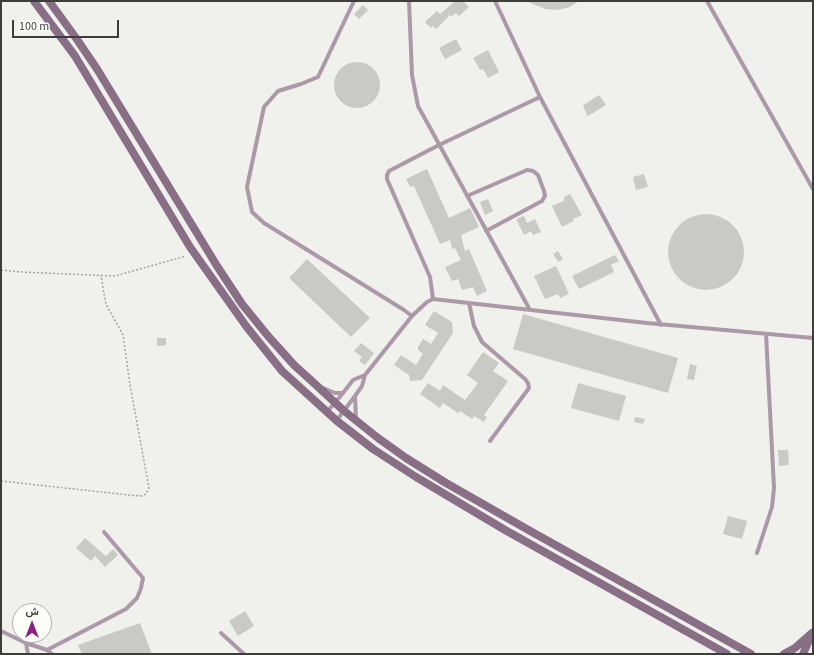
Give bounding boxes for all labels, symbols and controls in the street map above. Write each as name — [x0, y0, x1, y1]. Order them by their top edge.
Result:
scale bar — [14, 12, 121, 38]
text: 100 m — [19, 18, 49, 35]
north arrow — [12, 603, 52, 643]
text: ش — [25, 604, 39, 619]

